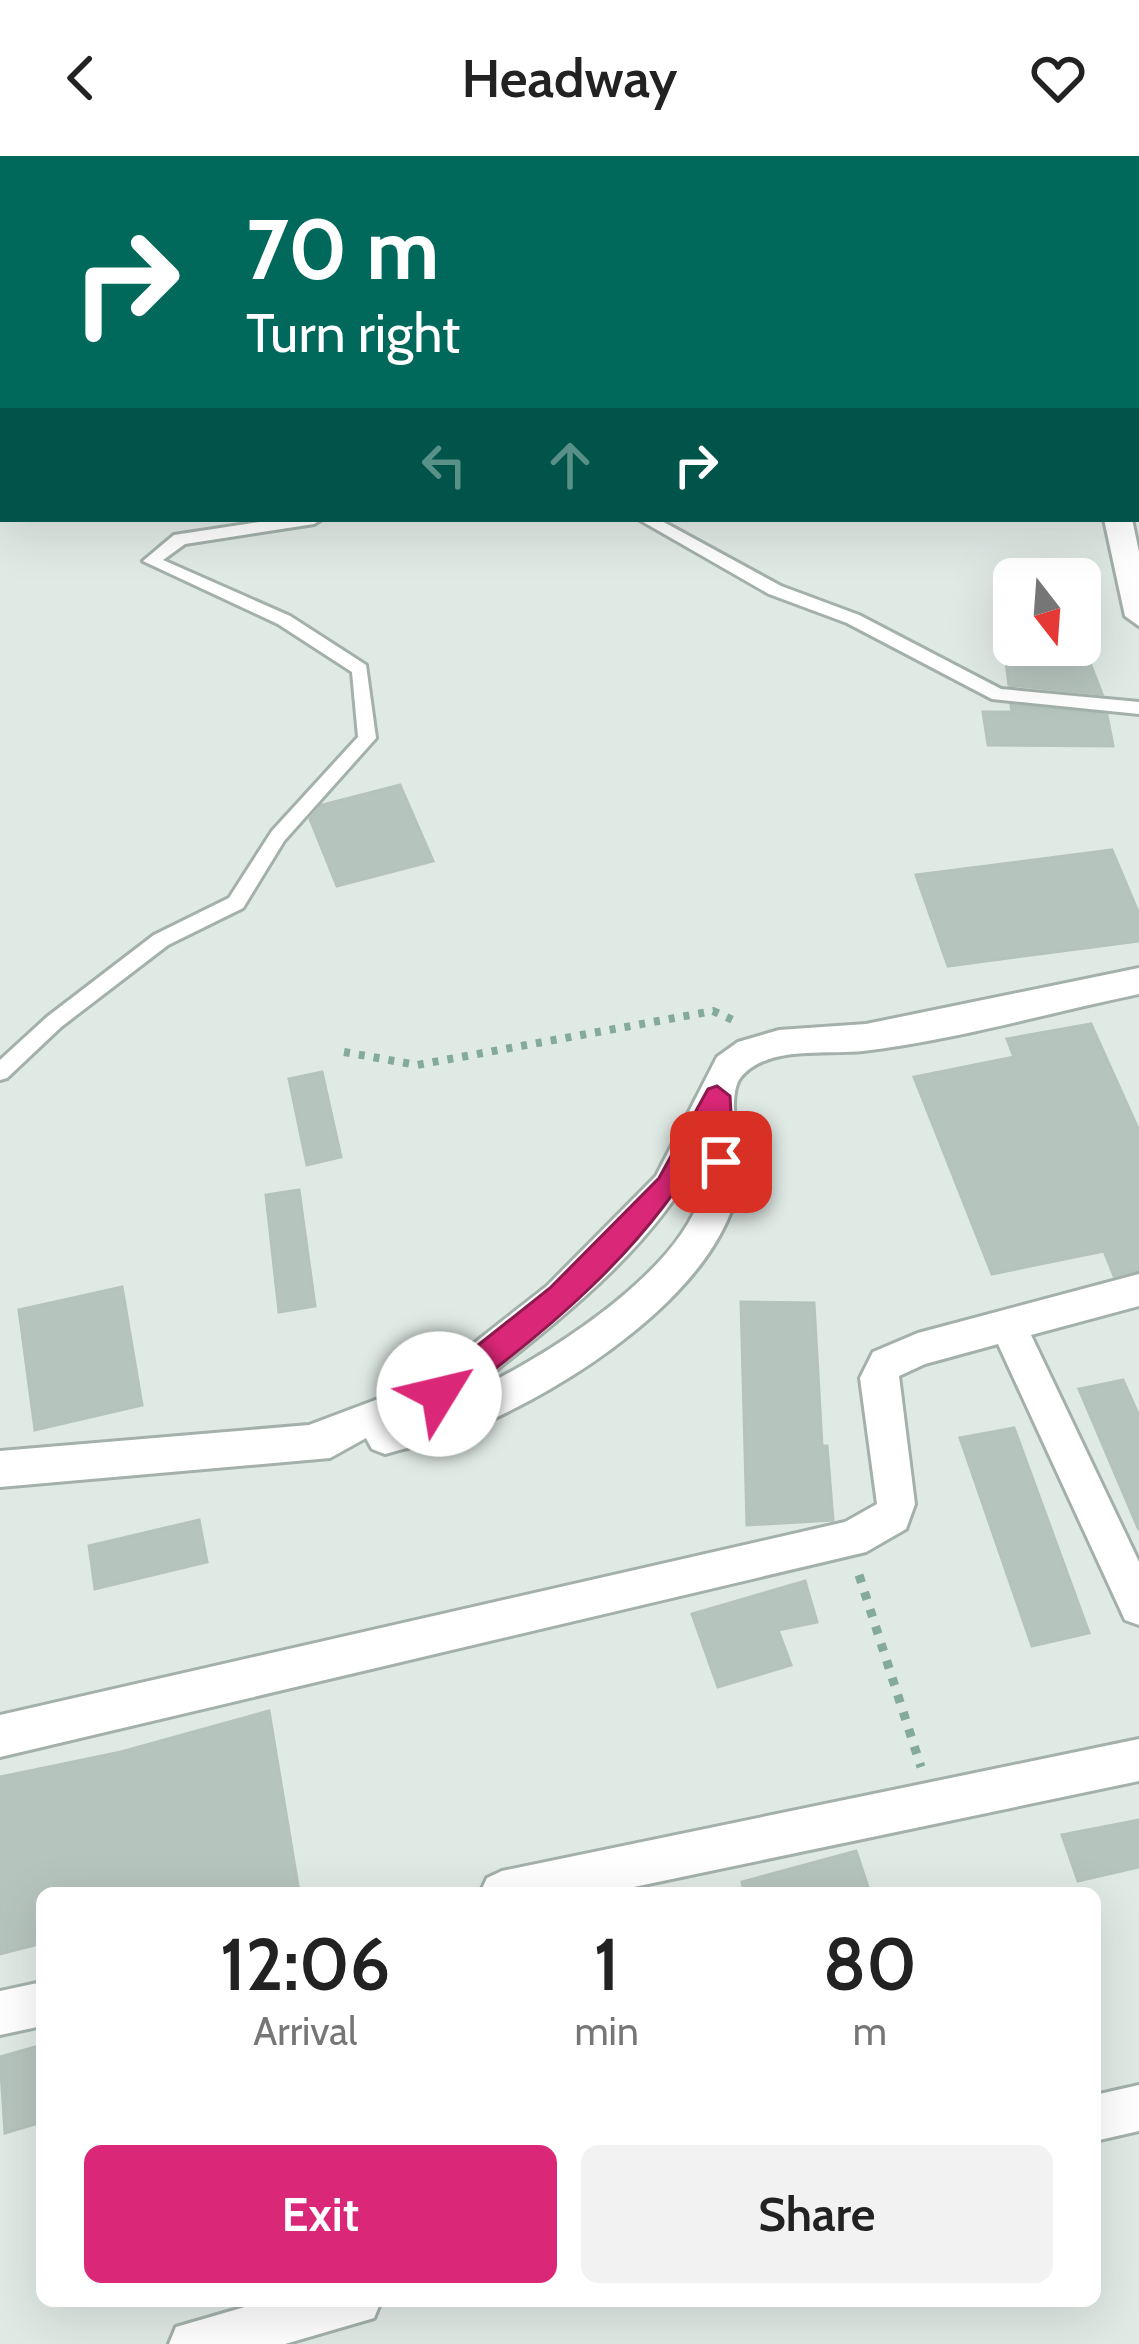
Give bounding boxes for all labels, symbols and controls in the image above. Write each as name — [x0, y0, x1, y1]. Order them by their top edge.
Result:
icon: back — [48, 45, 114, 111]
text: Headway — [462, 45, 677, 111]
icon: heart — [1025, 45, 1091, 111]
text: 70 m — [246, 198, 439, 300]
icon: right — [48, 204, 204, 360]
text: Turn right — [246, 300, 460, 366]
icon: left — [411, 432, 477, 498]
icon: ahead — [537, 432, 603, 498]
icon: right — [663, 432, 729, 498]
north arrow — [993, 558, 1101, 666]
map controls — [993, 558, 1101, 666]
pin — [670, 1111, 772, 1213]
icon: arrive — [688, 1129, 754, 1195]
position arrow — [376, 1331, 502, 1457]
text: 12:06 — [220, 1921, 390, 2008]
text: 1 — [594, 1921, 619, 2008]
text: 80 — [823, 1921, 917, 2008]
text: Arrival — [253, 2007, 357, 2055]
text: min — [574, 2007, 639, 2055]
text: m — [853, 2007, 887, 2055]
button: Exit — [84, 2145, 557, 2283]
button: Share — [581, 2145, 1053, 2283]

